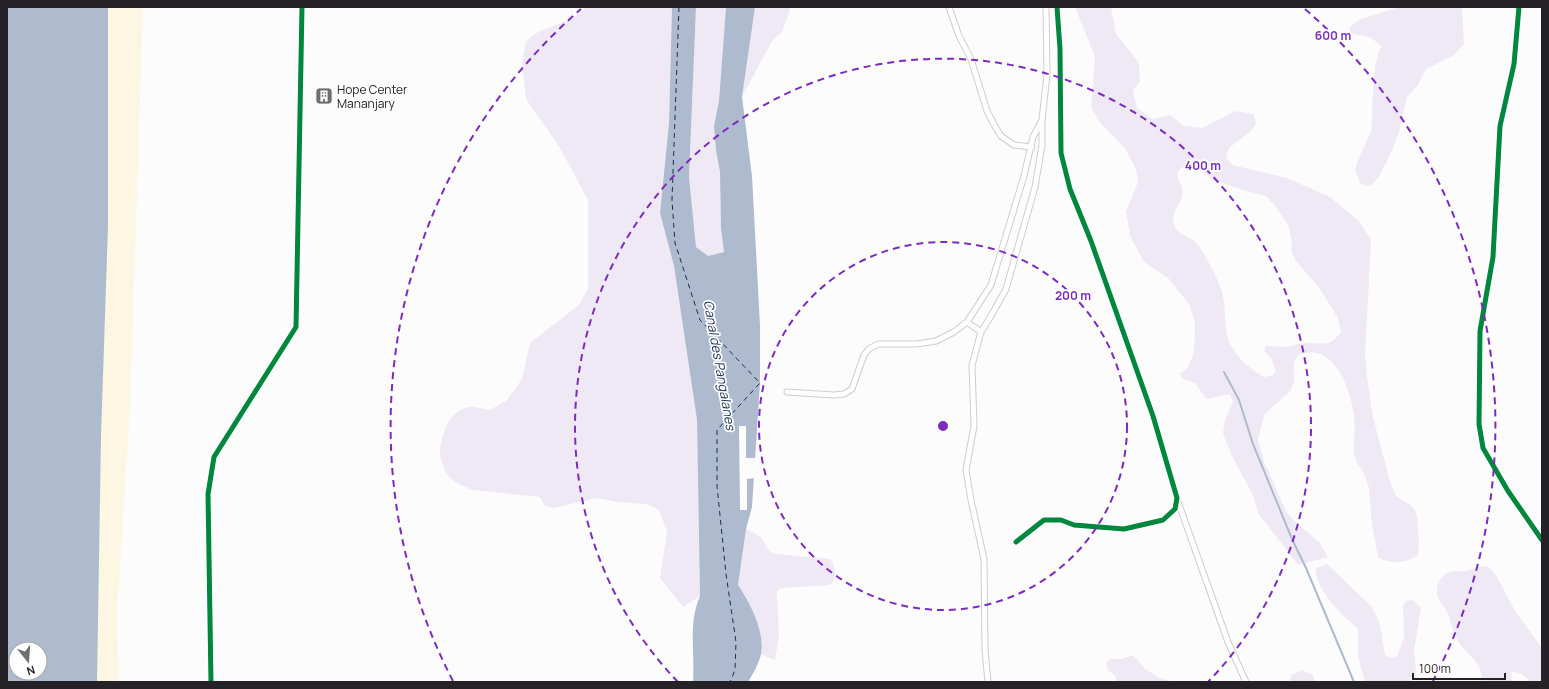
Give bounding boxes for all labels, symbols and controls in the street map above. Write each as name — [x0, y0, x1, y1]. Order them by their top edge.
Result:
text: 600 m — [1315, 27, 1351, 44]
place label: Hope Center Mananjary — [337, 81, 408, 112]
building icon: Hope Center Mananjary — [314, 86, 334, 106]
text: 400 m — [1185, 157, 1221, 174]
text: 200 m — [1055, 287, 1091, 304]
water label: Canal des Pangalanes — [700, 299, 740, 433]
centre of rings — [936, 419, 950, 433]
north arrow — [8, 641, 48, 681]
scale bar — [1413, 655, 1505, 681]
text: 100 m — [1419, 660, 1451, 677]
text: N — [25, 663, 37, 679]

